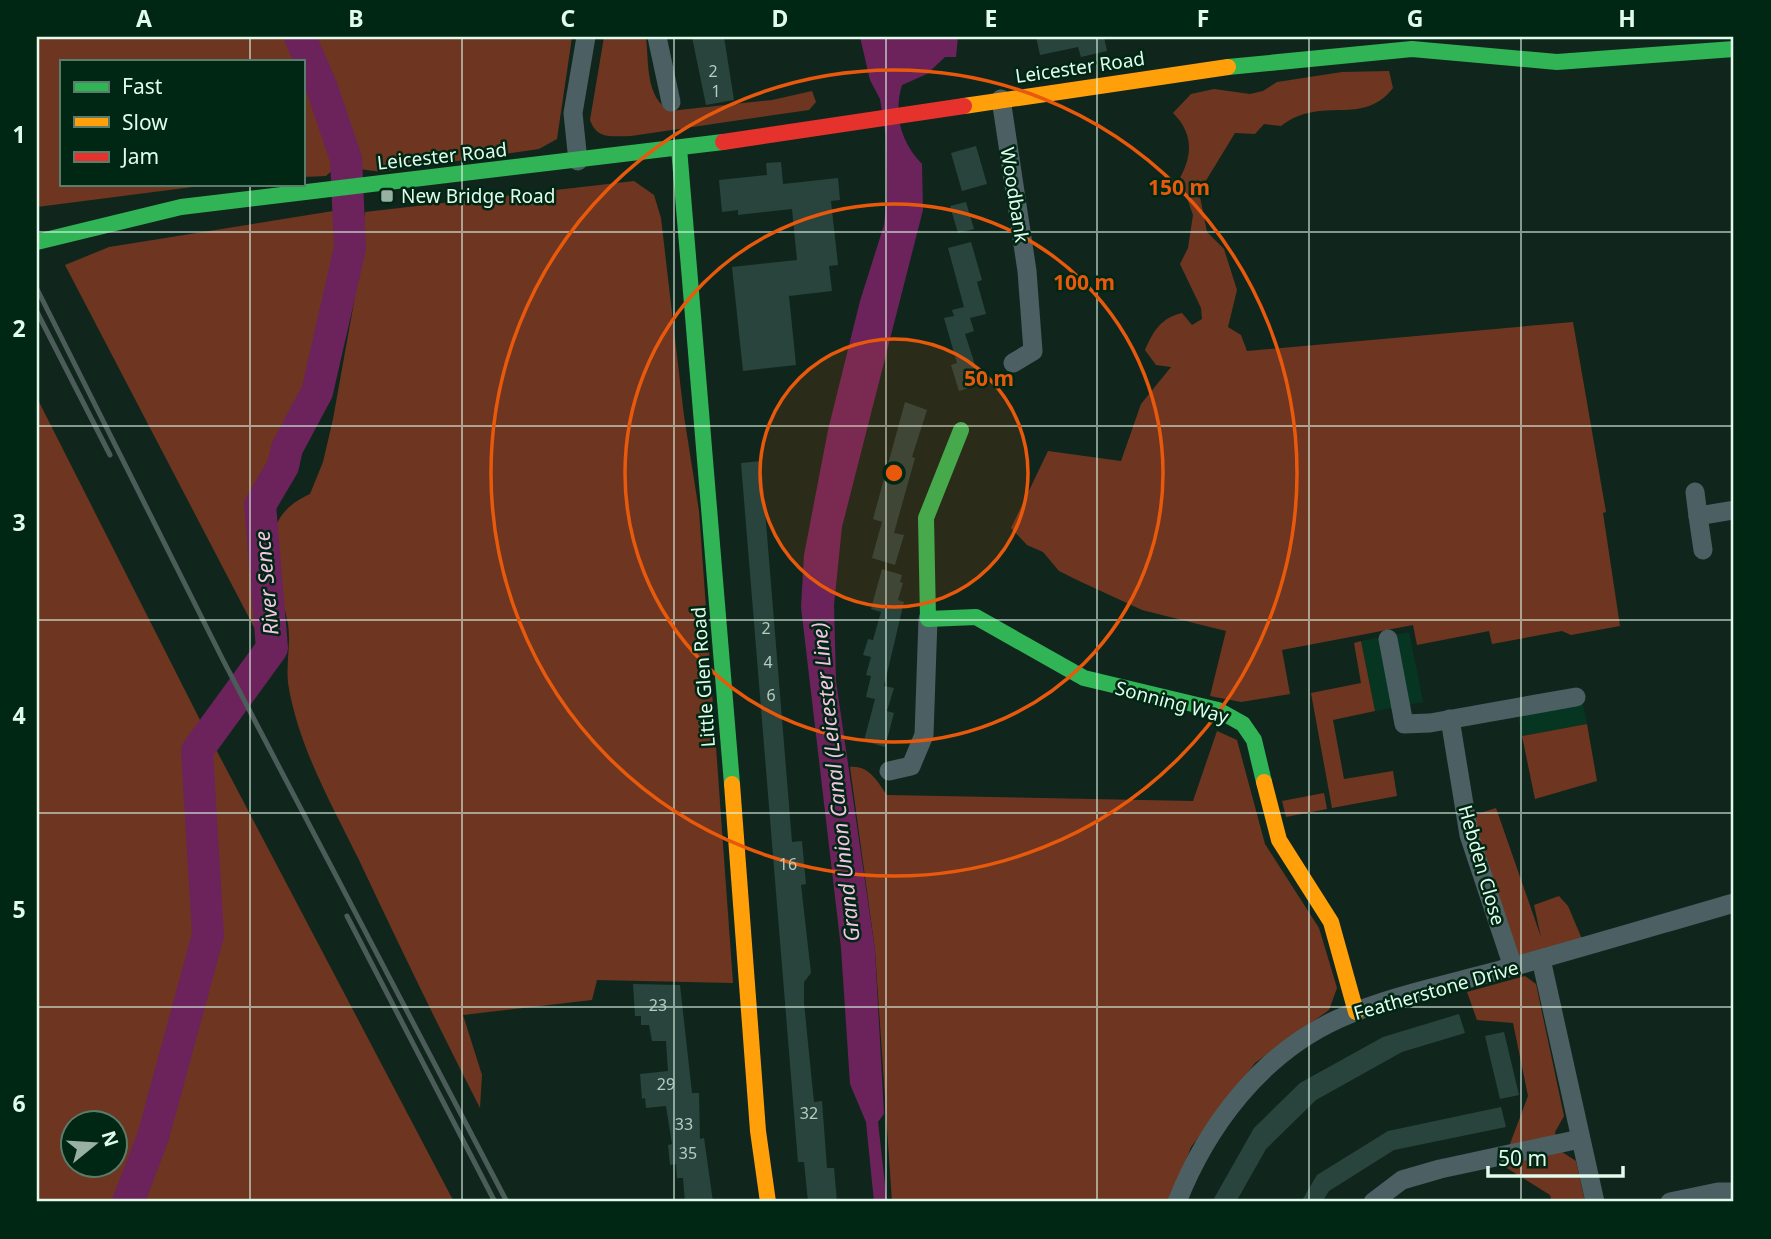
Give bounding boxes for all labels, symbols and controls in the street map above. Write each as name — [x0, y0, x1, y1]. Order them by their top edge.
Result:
text: A — [136, 2, 152, 34]
text: B — [348, 2, 364, 34]
text: C — [561, 2, 576, 34]
text: D — [772, 2, 788, 34]
text: E — [985, 2, 997, 34]
text: F — [1197, 2, 1209, 34]
text: G — [1407, 2, 1423, 34]
text: H — [1618, 2, 1636, 34]
street label: Leicester Road — [1014, 45, 1146, 89]
legend — [60, 60, 304, 186]
house number: 2 — [708, 60, 718, 82]
text: Fast — [122, 72, 163, 100]
house number: 1 — [711, 80, 721, 102]
text: Slow — [122, 108, 168, 136]
text: 1 — [12, 118, 26, 150]
street label: Leicester Road — [376, 136, 508, 176]
text: Jam — [120, 142, 159, 170]
street label: Woodbank — [995, 145, 1035, 245]
text: 150 m — [1148, 173, 1210, 201]
place label: New Bridge Road — [401, 183, 555, 209]
marker: New Bridge Road — [379, 188, 395, 204]
text: 100 m — [1053, 268, 1115, 296]
text: 2 — [12, 312, 26, 344]
text: 50 m — [964, 364, 1014, 392]
centre of rings — [882, 461, 906, 485]
text: 3 — [12, 506, 26, 538]
water label: River Sence — [247, 530, 285, 637]
street label: Little Glen Road — [685, 606, 721, 748]
house number: 2 — [761, 617, 771, 639]
water label: Grand Union Canal (Leicester Line) — [804, 621, 866, 943]
house number: 4 — [763, 651, 773, 673]
street label: Sonning Way — [1112, 674, 1232, 730]
house number: 6 — [766, 684, 776, 706]
text: 4 — [12, 699, 26, 731]
street label: Hebden Close — [1452, 802, 1512, 928]
house number: 16 — [779, 853, 797, 875]
text: 5 — [12, 893, 26, 925]
street label: Featherstone Drive — [1351, 954, 1521, 1026]
house number: 23 — [649, 994, 667, 1016]
house number: 29 — [657, 1073, 675, 1095]
text: 6 — [12, 1087, 26, 1119]
house number: 32 — [800, 1102, 818, 1124]
north arrow — [60, 1110, 130, 1180]
house number: 33 — [675, 1113, 693, 1135]
text: N — [95, 1127, 125, 1150]
scale bar — [1488, 1134, 1622, 1178]
house number: 35 — [679, 1142, 697, 1164]
text: 50 m — [1498, 1144, 1547, 1172]

